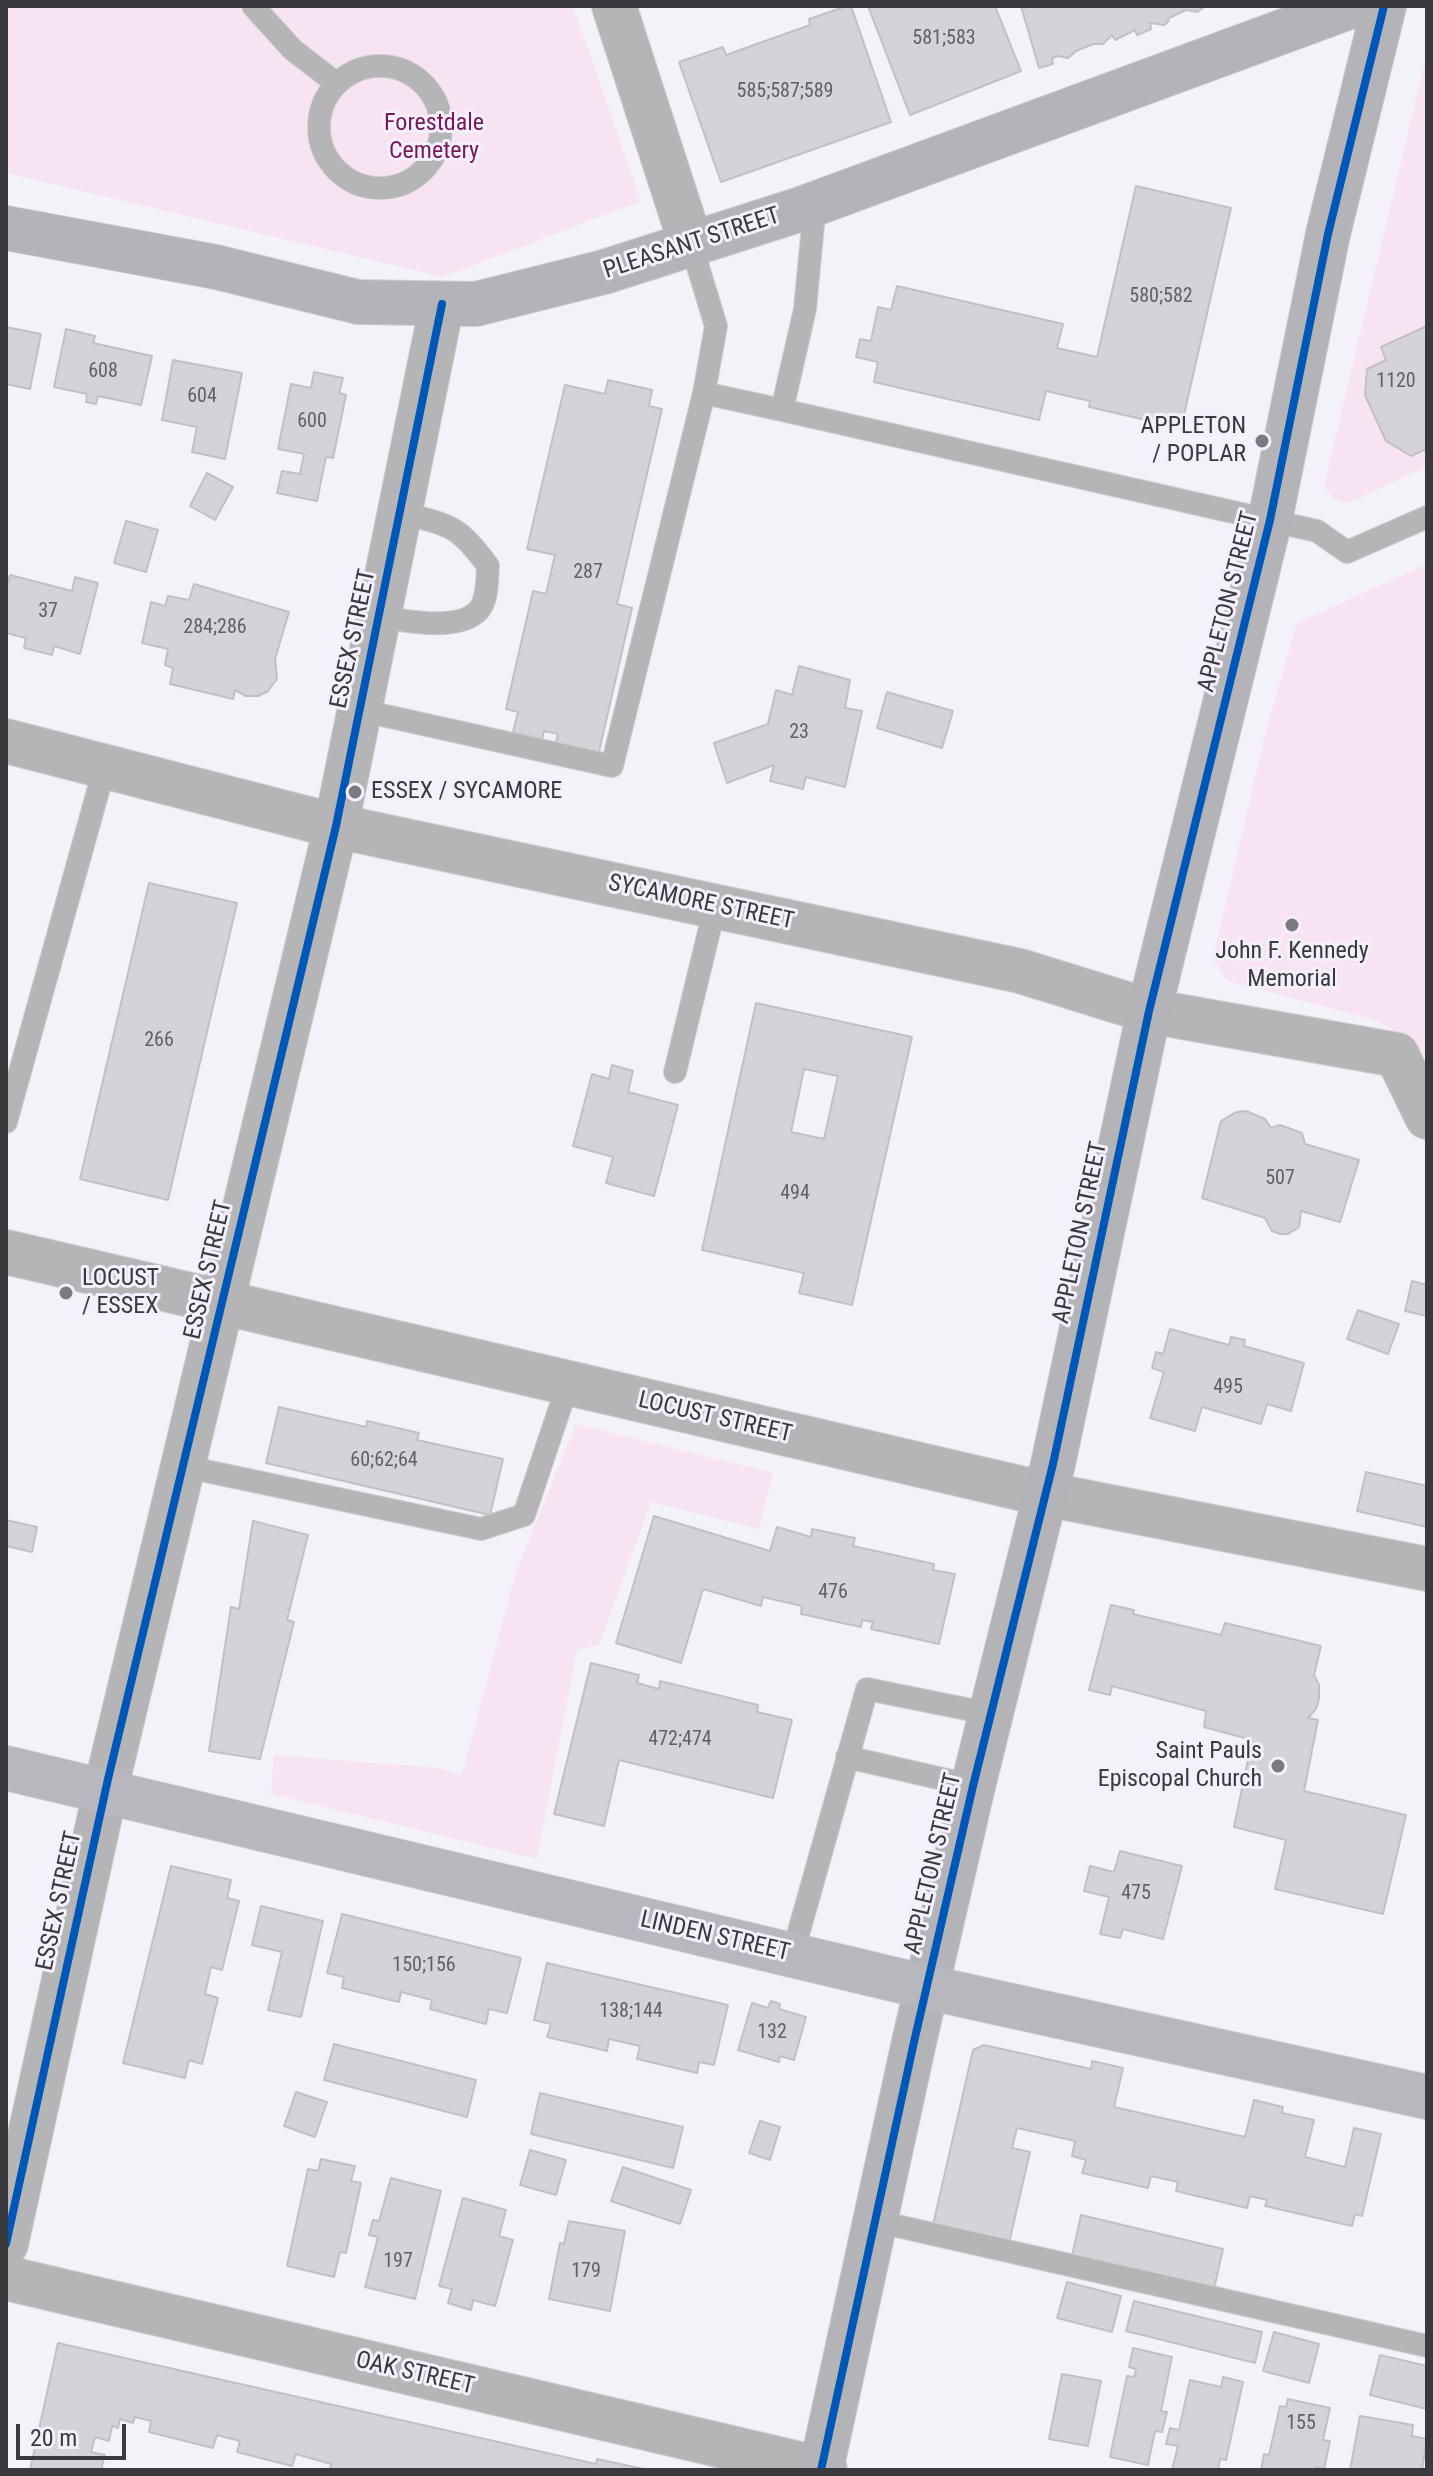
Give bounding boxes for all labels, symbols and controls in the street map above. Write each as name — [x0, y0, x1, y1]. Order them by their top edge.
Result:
house number: 581;583 — [912, 27, 976, 51]
house number: 585;587;589 — [737, 80, 833, 104]
park label: Forestdale Cemetery — [384, 110, 484, 166]
street label: PLEASANT STREET — [600, 202, 784, 286]
house number: 580;582 — [1129, 285, 1193, 309]
house number: 608 — [88, 360, 118, 384]
house number: 1120 — [1376, 370, 1416, 394]
house number: 604 — [187, 385, 217, 409]
house number: 600 — [297, 410, 327, 434]
place label: APPLETON / POPLAR — [1141, 413, 1246, 469]
marker: APPLETON / POPLAR — [1253, 432, 1271, 450]
street label: APPLETON STREET — [1193, 509, 1265, 695]
house number: 287 — [573, 561, 603, 585]
street label: ESSEX STREET — [325, 567, 383, 711]
house number: 37 — [38, 600, 58, 624]
house number: 284;286 — [183, 616, 247, 640]
house number: 23 — [789, 721, 809, 745]
place label: ESSEX / SYCAMORE — [371, 778, 562, 806]
marker: ESSEX / SYCAMORE — [346, 783, 364, 801]
street label: SYCAMORE STREET — [606, 869, 796, 937]
marker: John F. Kennedy Memorial — [1283, 916, 1301, 934]
place label: John F. Kennedy Memorial — [1215, 938, 1369, 994]
house number: 266 — [144, 1029, 174, 1053]
street label: APPLETON STREET — [1048, 1139, 1114, 1327]
house number: 507 — [1265, 1167, 1295, 1191]
house number: 494 — [780, 1182, 810, 1206]
street label: ESSEX STREET — [179, 1198, 239, 1342]
place label: LOCUST / ESSEX — [82, 1265, 159, 1321]
marker: LOCUST / ESSEX — [57, 1284, 75, 1302]
house number: 495 — [1213, 1376, 1243, 1400]
street label: LOCUST STREET — [635, 1386, 795, 1450]
house number: 60;62;64 — [350, 1449, 418, 1473]
house number: 476 — [818, 1581, 848, 1605]
house number: 472;474 — [648, 1728, 712, 1752]
place label: Saint Pauls Episcopal Church — [1098, 1738, 1262, 1794]
marker: Saint Pauls Episcopal Church — [1269, 1757, 1287, 1775]
street label: APPLETON STREET — [899, 1771, 969, 1957]
street label: ESSEX STREET — [31, 1829, 89, 1973]
house number: 475 — [1121, 1882, 1151, 1906]
street label: LINDEN STREET — [637, 1906, 793, 1968]
house number: 150;156 — [392, 1954, 456, 1978]
house number: 138;144 — [599, 2000, 663, 2024]
house number: 132 — [757, 2021, 787, 2045]
house number: 197 — [383, 2250, 413, 2274]
house number: 179 — [571, 2260, 601, 2284]
street label: OAK STREET — [353, 2346, 477, 2402]
scale bar — [20, 2408, 130, 2458]
house number: 155 — [1286, 2412, 1316, 2436]
text: 20 m — [30, 2424, 77, 2452]

